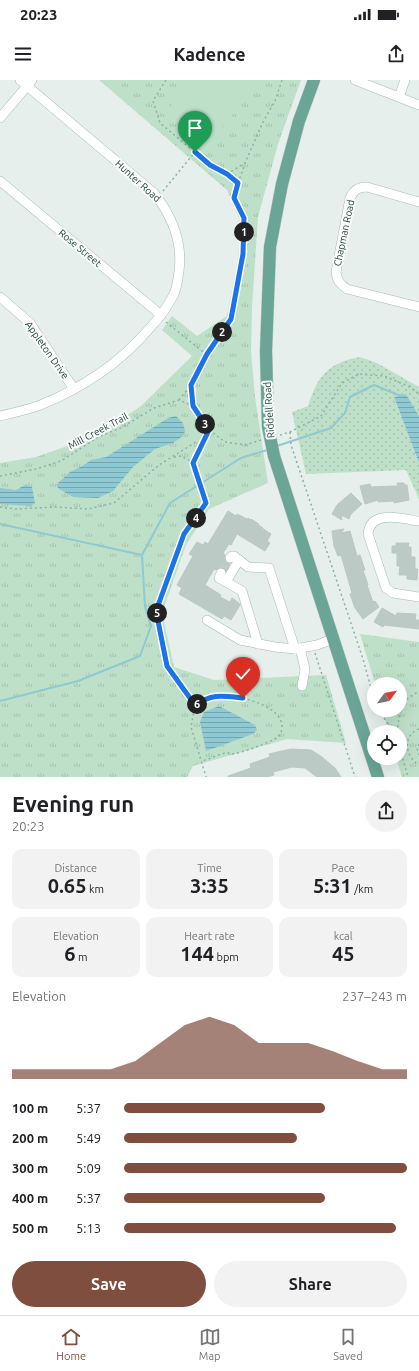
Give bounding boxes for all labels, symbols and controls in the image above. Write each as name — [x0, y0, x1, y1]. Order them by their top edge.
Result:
text: 20:23 — [20, 6, 58, 23]
icon: menu — [12, 43, 34, 65]
icon: share — [385, 43, 407, 65]
text: Kadence — [173, 44, 246, 64]
pin — [178, 111, 212, 152]
icon: arrive — [184, 117, 206, 139]
street label: Hunter Road — [113, 158, 163, 204]
street label: Chapman Road — [332, 199, 356, 267]
pin: 1 — [234, 222, 254, 242]
text: 1 — [241, 226, 247, 238]
street label: Rose Street — [56, 227, 104, 269]
street label: Appleton Drive — [23, 319, 71, 381]
pin: 2 — [212, 322, 232, 342]
text: 2 — [219, 326, 225, 338]
street label: Riddell Road — [262, 381, 276, 439]
street label: Mill Creek Trail — [66, 410, 130, 451]
pin: 3 — [195, 414, 215, 434]
text: 3 — [202, 418, 208, 430]
pin: 4 — [186, 508, 206, 528]
text: 4 — [193, 512, 199, 524]
pin: 5 — [147, 603, 167, 623]
text: 5 — [154, 607, 160, 619]
pin — [226, 657, 260, 698]
icon: check — [232, 663, 254, 685]
north arrow — [367, 677, 407, 717]
map controls — [367, 677, 407, 765]
pin: 6 — [187, 694, 207, 714]
text: 6 — [194, 698, 200, 710]
button: locate — [367, 725, 407, 765]
button: share — [365, 790, 407, 832]
text: Evening run — [12, 791, 134, 816]
text: 20:23 — [12, 819, 45, 833]
text: Distance — [55, 862, 97, 874]
text: Time — [197, 862, 222, 874]
text: Pace — [332, 862, 355, 874]
text: 0.65 — [48, 874, 86, 897]
text: 3:35 — [190, 874, 229, 897]
text: 5:31 — [313, 874, 352, 897]
text: km — [86, 883, 104, 895]
text: /km — [352, 883, 373, 895]
text: Elevation — [53, 930, 99, 942]
text: Heart rate — [184, 930, 235, 942]
text: kcal — [334, 930, 353, 942]
text: 6 — [64, 942, 75, 965]
text: 144 — [180, 942, 214, 965]
text: 45 — [332, 942, 354, 965]
text: m — [75, 951, 87, 963]
text: bpm — [214, 951, 239, 963]
text: Elevation — [12, 989, 66, 1003]
text: 237–243 m — [342, 989, 407, 1003]
text: 100 m — [12, 1101, 48, 1115]
text: 5:37 — [76, 1101, 101, 1115]
text: 200 m — [12, 1131, 48, 1145]
text: 5:49 — [76, 1131, 101, 1145]
text: 300 m — [12, 1161, 48, 1175]
text: 5:09 — [76, 1161, 101, 1175]
text: 400 m — [12, 1191, 48, 1205]
text: 5:37 — [76, 1191, 101, 1205]
text: 500 m — [12, 1221, 48, 1235]
text: 5:13 — [76, 1221, 101, 1235]
button: Save — [12, 1261, 206, 1307]
button: Share — [214, 1261, 407, 1307]
tab: Home — [56, 1326, 86, 1362]
tab: Map — [199, 1326, 221, 1362]
tab: Saved — [333, 1326, 363, 1362]

